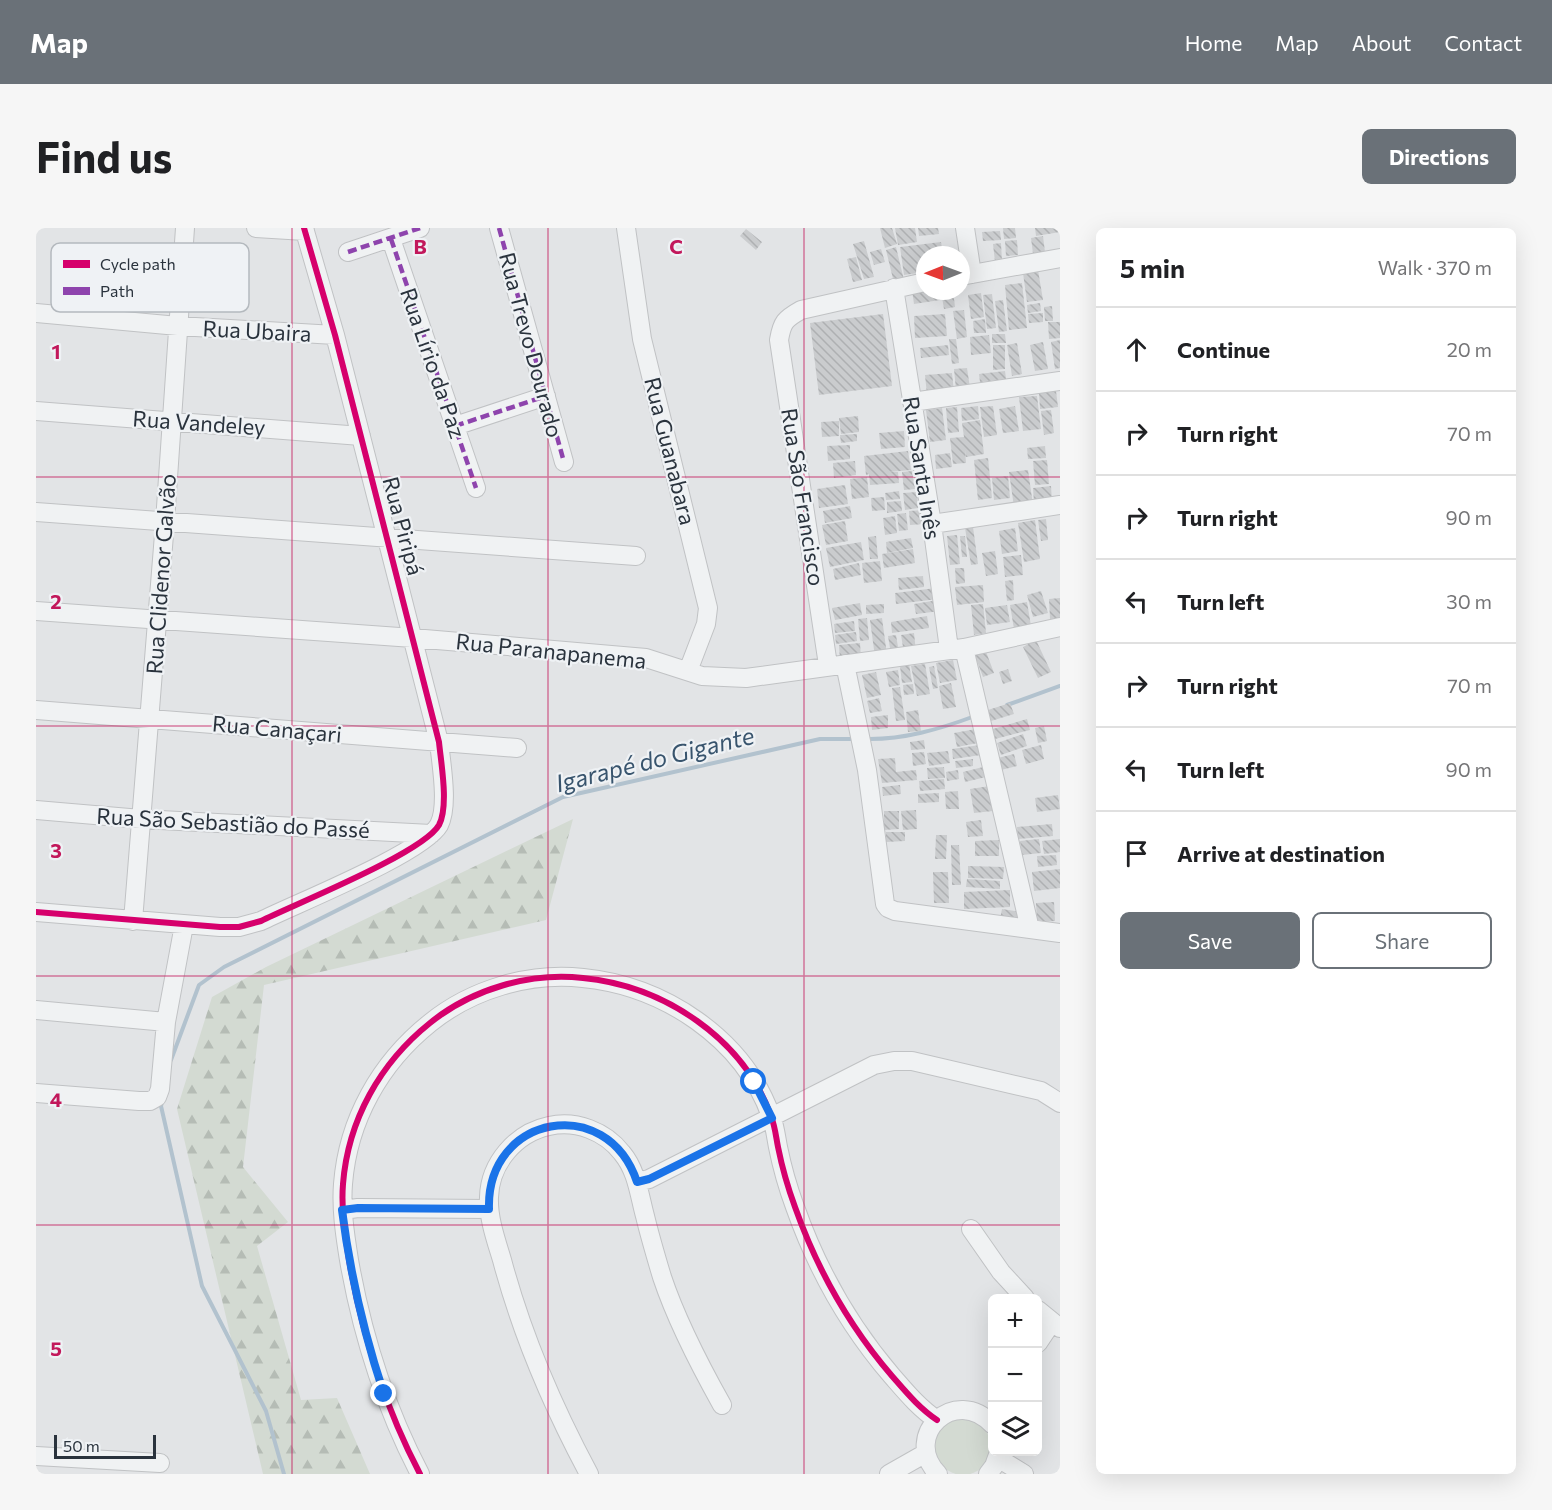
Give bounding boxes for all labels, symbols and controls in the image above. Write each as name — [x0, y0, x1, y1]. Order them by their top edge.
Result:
text: Map — [30, 25, 88, 59]
text: Home — [1185, 30, 1242, 55]
text: Map — [1275, 30, 1319, 55]
text: About — [1352, 30, 1411, 55]
text: Contact — [1444, 30, 1522, 55]
button: Directions — [1362, 129, 1516, 184]
text: Find us — [36, 130, 172, 182]
text: B — [413, 234, 427, 258]
text: C — [669, 234, 683, 258]
legend — [51, 243, 249, 312]
north arrow — [916, 246, 970, 300]
street label: Rua Trevo Dourado — [494, 249, 569, 440]
text: 5 min — [1120, 252, 1185, 283]
text: Cycle path — [100, 254, 176, 273]
text: Walk · 370 m — [1378, 255, 1492, 279]
text: Path — [100, 281, 134, 300]
street label: Rua Lírio da Paz — [395, 284, 472, 442]
street label: Rua Ubaira — [202, 314, 312, 347]
icon: ahead — [1120, 333, 1153, 366]
text: Continue — [1177, 336, 1270, 363]
text: 20 m — [1447, 337, 1492, 361]
text: 1 — [51, 339, 61, 363]
street label: Rua Guanabara — [639, 374, 702, 528]
street label: Rua Santa Inês — [898, 394, 947, 542]
street label: Rua Vandeley — [132, 404, 266, 441]
street label: Rua São Francisco — [776, 406, 831, 588]
icon: right — [1120, 417, 1153, 450]
text: Turn right — [1177, 420, 1278, 447]
text: 70 m — [1447, 421, 1492, 445]
street label: Rua Clidenor Galvão — [140, 473, 181, 675]
street label: Rua Piripá — [377, 474, 430, 578]
icon: right — [1120, 501, 1153, 534]
text: Turn right — [1177, 504, 1278, 531]
text: 90 m — [1446, 505, 1492, 529]
icon: left — [1120, 585, 1153, 618]
text: Turn left — [1177, 588, 1264, 615]
text: 2 — [50, 589, 62, 613]
text: 30 m — [1446, 589, 1492, 613]
street label: Rua Paranapanema — [454, 627, 648, 674]
icon: right — [1120, 669, 1153, 702]
text: Turn right — [1177, 672, 1278, 699]
text: 70 m — [1447, 673, 1492, 697]
street label: Rua Canaçari — [211, 709, 343, 748]
water label: Igarapé do Gigante — [552, 720, 757, 797]
icon: left — [1120, 753, 1153, 786]
text: Turn left — [1177, 756, 1264, 783]
text: 90 m — [1446, 757, 1492, 781]
street label: Rua São Sebastião do Passé — [96, 802, 370, 843]
icon: arrive — [1120, 837, 1153, 870]
text: 3 — [50, 838, 62, 862]
text: Arrive at destination — [1177, 840, 1385, 867]
button: Save — [1120, 912, 1300, 969]
button: Share — [1312, 912, 1492, 969]
route start — [740, 1068, 766, 1094]
text: 4 — [50, 1087, 62, 1111]
map controls — [988, 1294, 1042, 1456]
button: + — [988, 1294, 1042, 1348]
text: 5 — [50, 1336, 62, 1360]
button: − — [988, 1348, 1042, 1402]
route end — [370, 1380, 396, 1406]
button: layers — [988, 1402, 1042, 1456]
scale bar — [54, 1432, 156, 1460]
text: 50 m — [63, 1436, 100, 1455]

